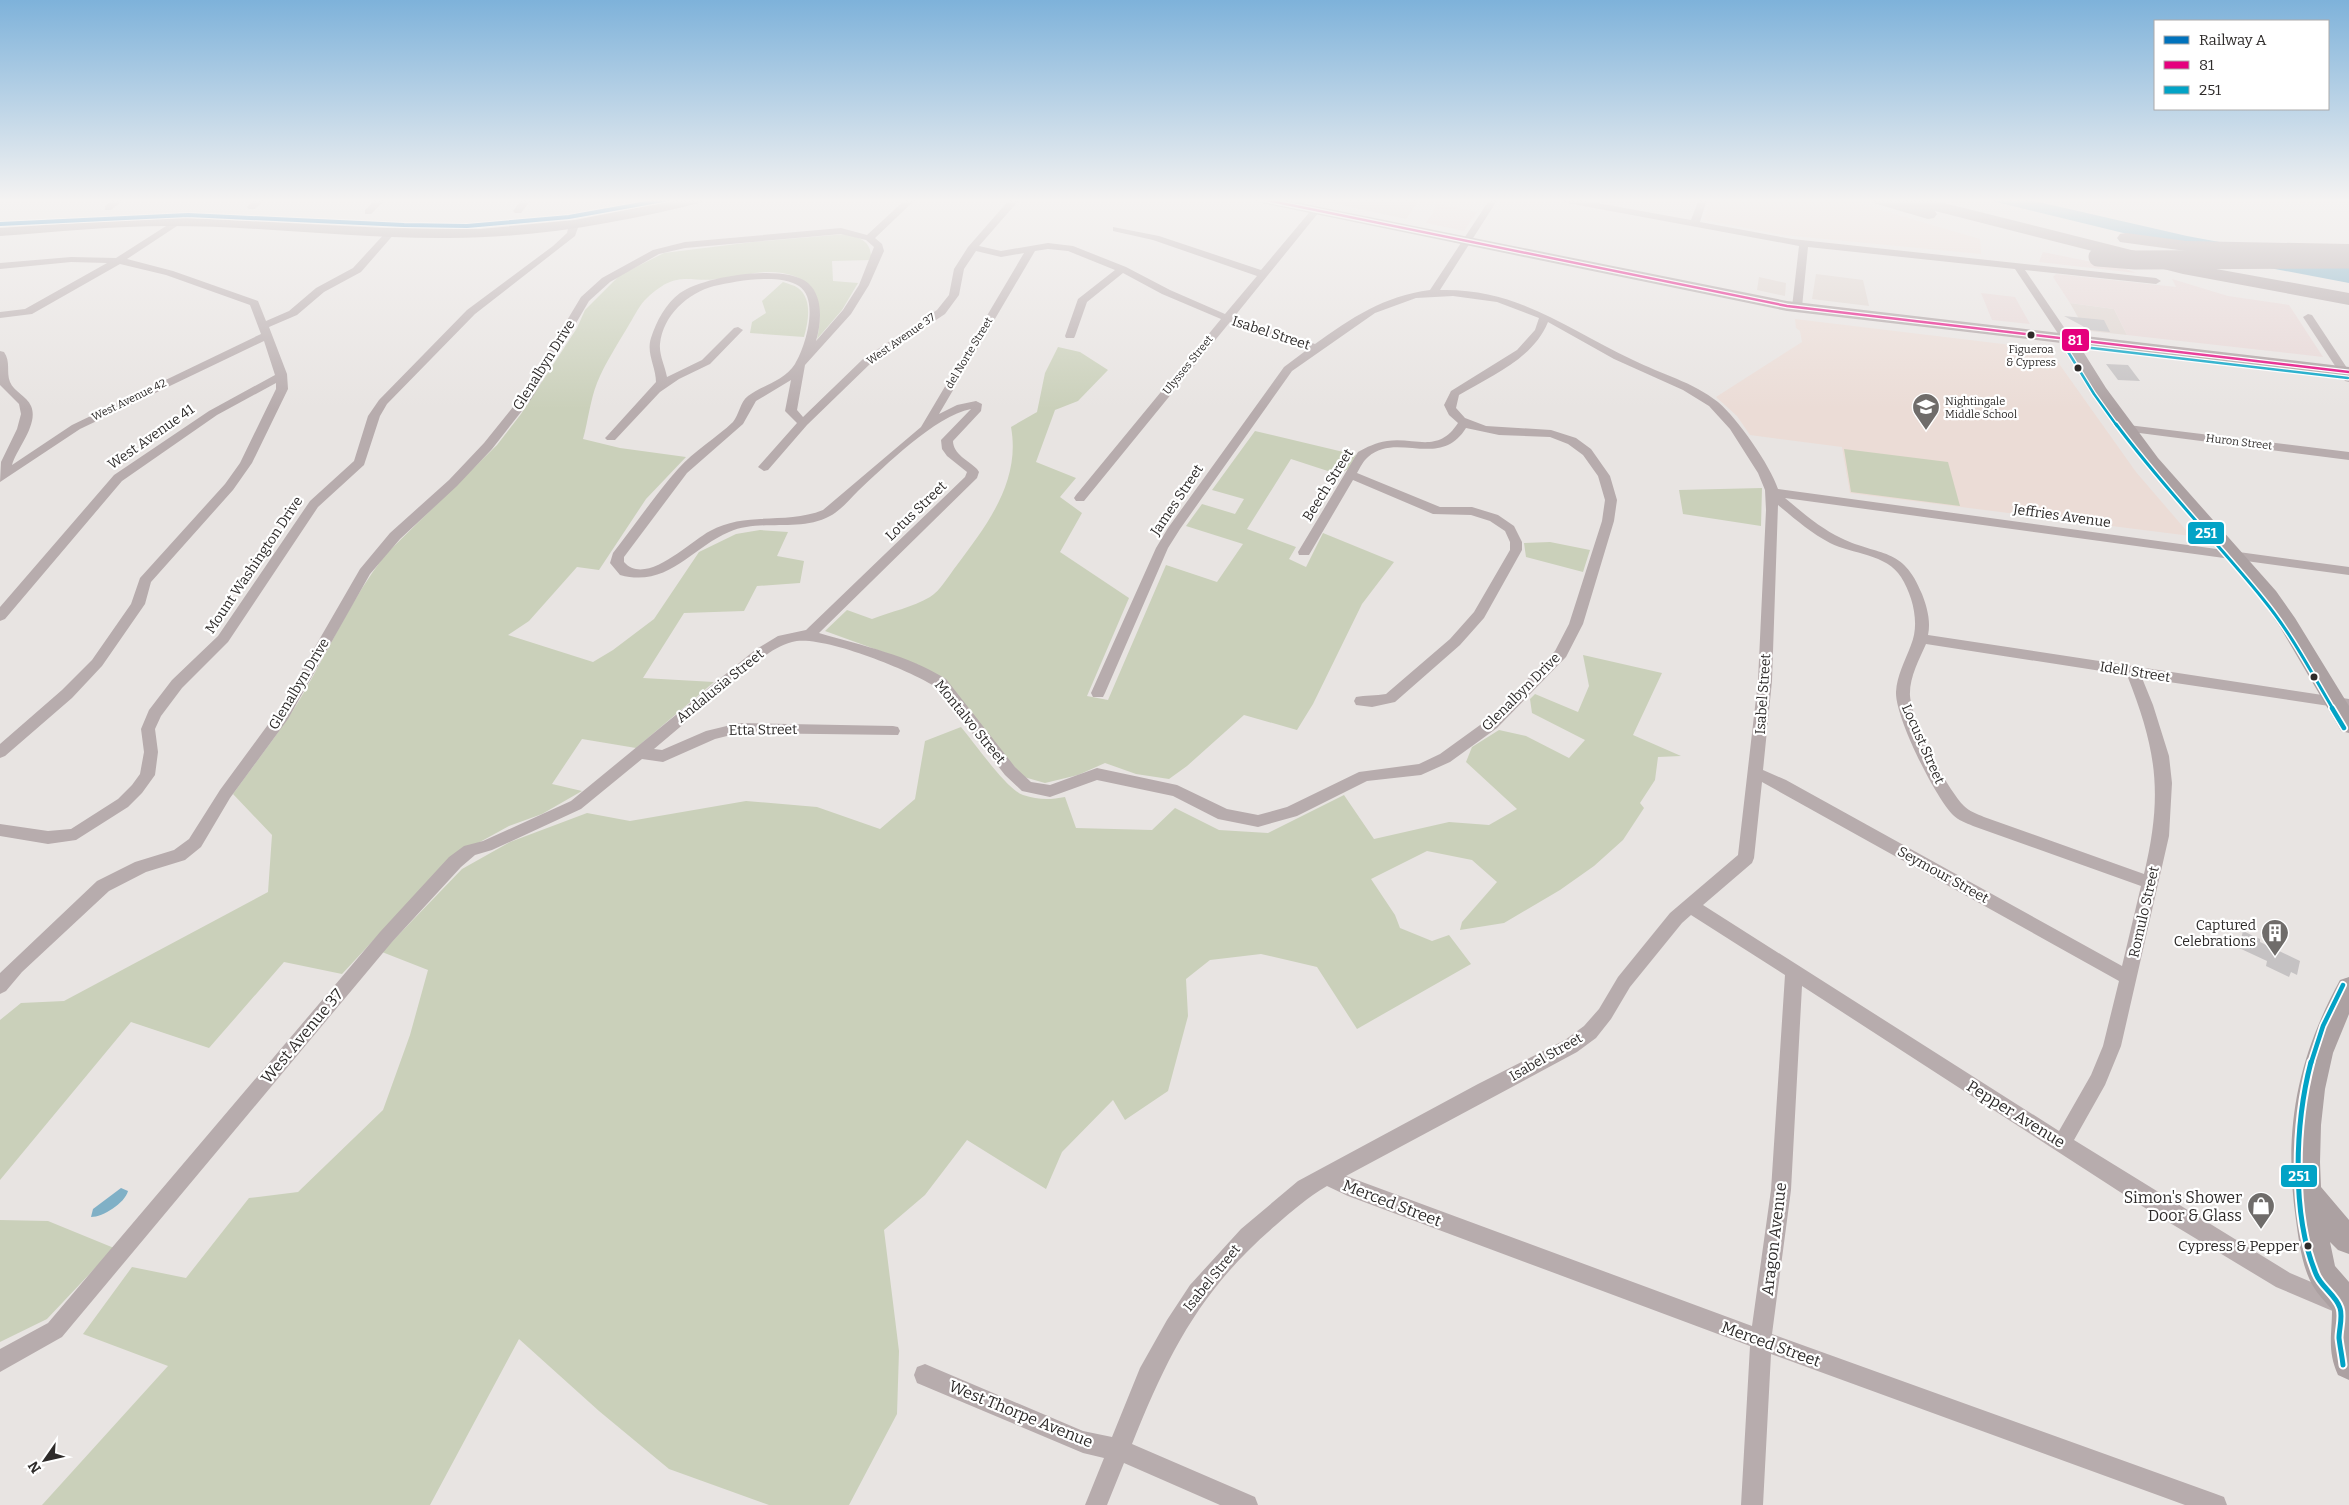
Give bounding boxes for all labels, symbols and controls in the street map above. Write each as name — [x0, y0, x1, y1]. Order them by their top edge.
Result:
legend — [2154, 20, 2329, 110]
text: Railway A — [2199, 31, 2267, 49]
text: 81 — [2199, 56, 2214, 74]
text: 251 — [2199, 81, 2221, 99]
street label: West Avenue 37 — [864, 310, 938, 367]
street label: Isabel Street — [1230, 312, 1312, 354]
street label: del Norte Street — [943, 315, 995, 391]
street label: Glenalbyn Drive — [509, 317, 579, 413]
line badge: 81 — [2061, 328, 2090, 352]
marker: Figueroa & Cypress — [2026, 330, 2036, 340]
text: 81 — [2068, 332, 2082, 349]
street label: Ulysses Street — [1160, 333, 1216, 397]
place label: Figueroa & Cypress — [2006, 343, 2056, 369]
unlabelled marker — [2073, 363, 2083, 373]
street label: West Avenue 42 — [90, 376, 168, 424]
school or university icon: Nightingale Middle School — [1911, 392, 1941, 431]
place label: Nightingale Middle School — [1945, 395, 2017, 421]
street label: West Avenue 41 — [105, 401, 198, 473]
street label: Huron Street — [2205, 431, 2273, 453]
street label: Beech Street — [1299, 446, 1357, 524]
street label: James Street — [1146, 461, 1207, 540]
street label: Lotus Street — [882, 478, 950, 544]
street label: Mount Washington Drive — [202, 493, 306, 637]
street label: Jeffries Avenue — [2011, 501, 2112, 531]
line badge: 251 — [2187, 521, 2225, 545]
text: 251 — [2195, 525, 2217, 542]
street label: Glenalbyn Drive — [265, 635, 333, 733]
street label: Andalusia Street — [673, 646, 767, 726]
street label: Glenalbyn Drive — [1478, 649, 1564, 735]
street label: Isabel Street — [1752, 653, 1774, 735]
street label: Idell Street — [2099, 658, 2171, 686]
unlabelled marker — [2309, 672, 2319, 682]
street label: Montalvo Street — [931, 677, 1009, 767]
street label: Locust Street — [1898, 702, 1948, 786]
street label: Etta Street — [729, 721, 797, 739]
street label: Seymour Street — [1894, 843, 1992, 907]
street label: Romulo Street — [2125, 865, 2163, 959]
place label: Captured Celebrations — [2174, 917, 2256, 950]
building icon: Captured Celebrations — [2260, 918, 2290, 957]
street label: West Avenue 37 — [257, 985, 347, 1087]
street label: Isabel Street — [1507, 1029, 1585, 1085]
street label: Pepper Avenue — [1963, 1076, 2069, 1152]
line badge: 251 — [2280, 1164, 2318, 1188]
text: 251 — [2288, 1168, 2310, 1185]
street label: Merced Street — [1340, 1176, 1444, 1231]
street label: Aragon Avenue — [1758, 1181, 1790, 1297]
place label: Simon's Shower Door & Glass — [2124, 1188, 2242, 1225]
shop icon: Simon's Shower Door & Glass — [2246, 1191, 2276, 1230]
place label: Cypress & Pepper — [2178, 1237, 2299, 1255]
street label: Isabel Street — [1180, 1241, 1244, 1315]
marker: Cypress & Pepper — [2303, 1241, 2313, 1251]
street label: Merced Street — [1719, 1317, 1823, 1371]
street label: West Thorpe Avenue — [946, 1376, 1096, 1452]
north arrow — [20, 1435, 70, 1485]
text: N — [24, 1458, 45, 1476]

